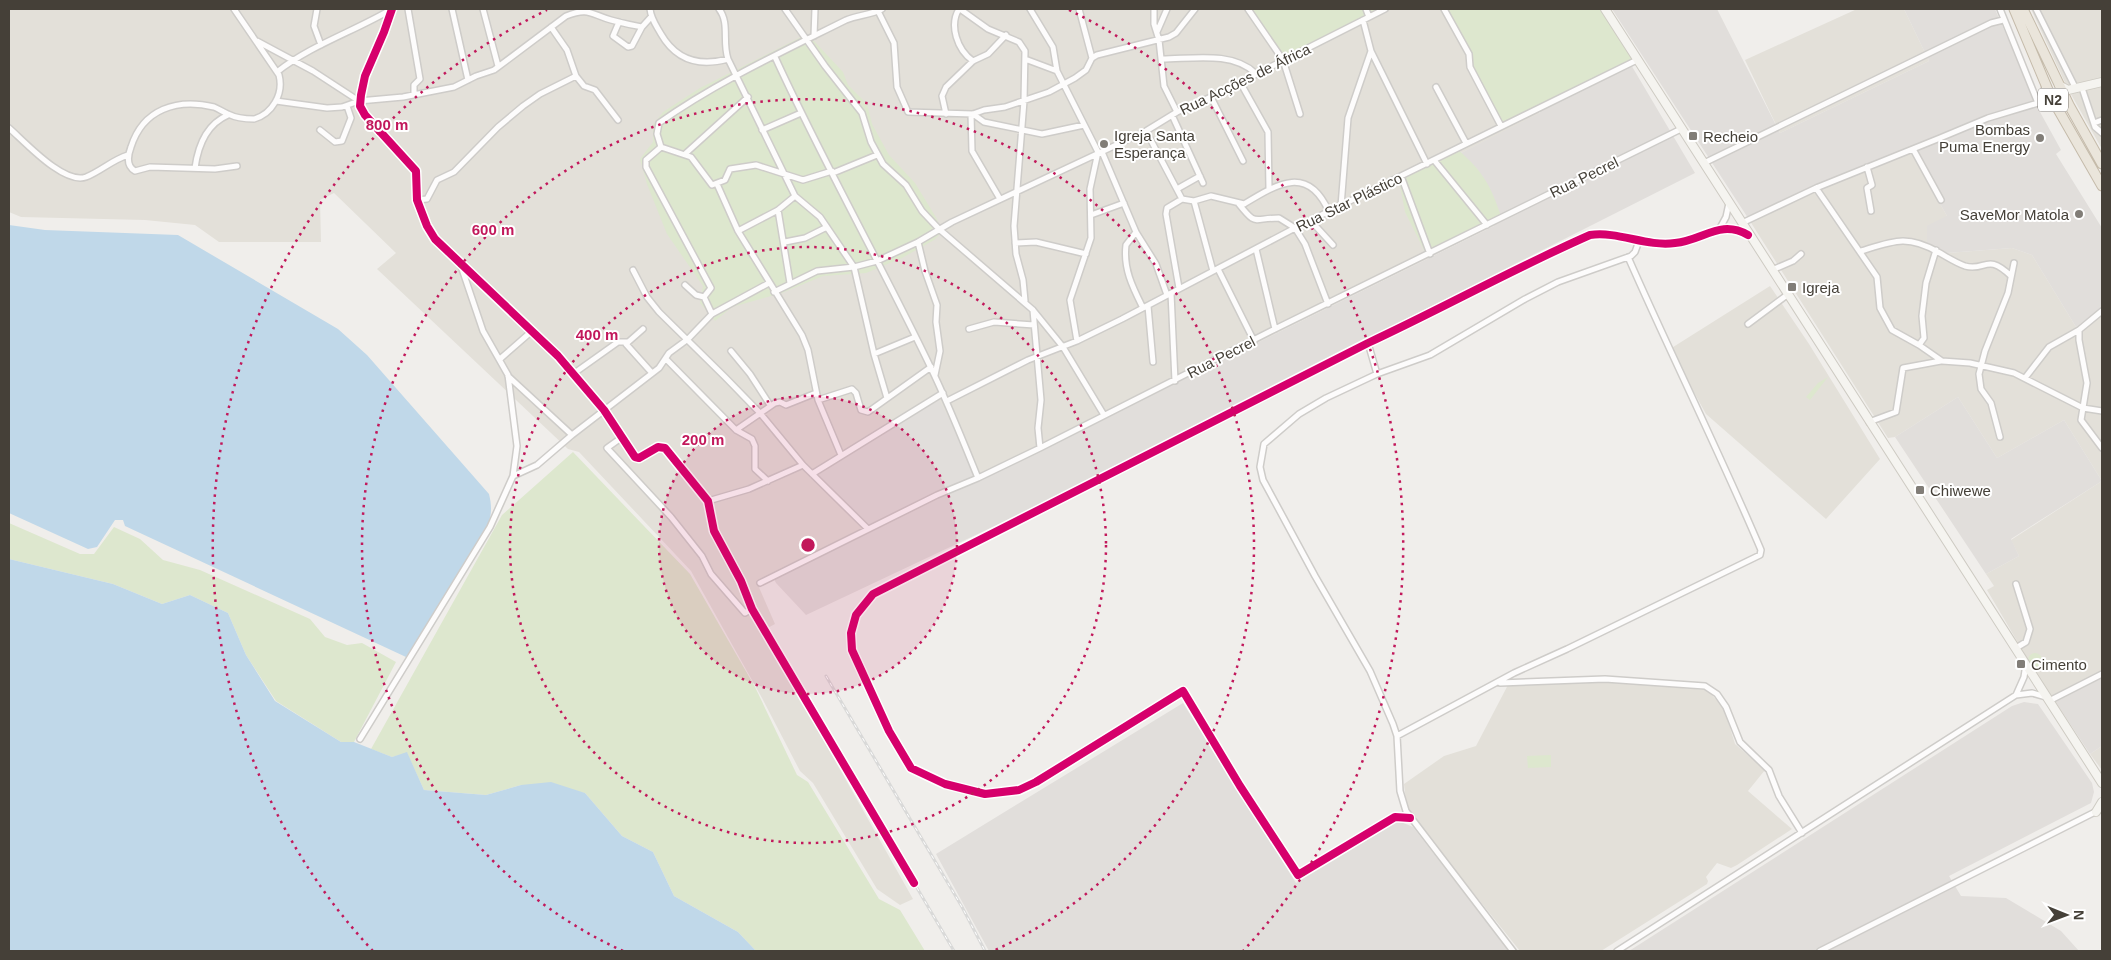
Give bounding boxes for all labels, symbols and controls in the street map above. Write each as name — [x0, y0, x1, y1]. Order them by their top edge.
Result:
street label: Rua Acções de África — [1177, 40, 1314, 118]
road number: N2 — [2038, 88, 2068, 112]
text: 800 m — [366, 116, 408, 133]
place label: Bombas Puma Energy — [1939, 121, 2030, 155]
place label: Igreja Santa Esperança — [1114, 127, 1196, 161]
place label: Recheio — [1703, 128, 1758, 145]
marker: Recheio — [1687, 130, 1699, 142]
marker: Bombas Puma Energy — [2034, 132, 2046, 144]
marker: Igreja Santa Esperança — [1098, 138, 1110, 150]
street label: Rua Pecrel — [1547, 153, 1621, 201]
street label: Rua Star Plástico — [1293, 169, 1405, 235]
place label: SaveMor Matola — [1960, 206, 2070, 223]
marker: SaveMor Matola — [2073, 208, 2085, 220]
text: 600 m — [472, 221, 514, 238]
place label: Igreja — [1802, 279, 1840, 296]
marker: Igreja — [1786, 281, 1798, 293]
text: 400 m — [576, 326, 618, 343]
street label: Rua Pecrel — [1184, 333, 1258, 381]
text: 200 m — [682, 431, 724, 448]
place label: Chiwewe — [1930, 482, 1991, 499]
marker: Chiwewe — [1914, 484, 1926, 496]
centre of rings — [799, 536, 817, 554]
place label: Cimento — [2031, 656, 2087, 673]
marker: Cimento — [2015, 658, 2027, 670]
north arrow — [2041, 890, 2091, 940]
text: N — [2071, 910, 2087, 920]

